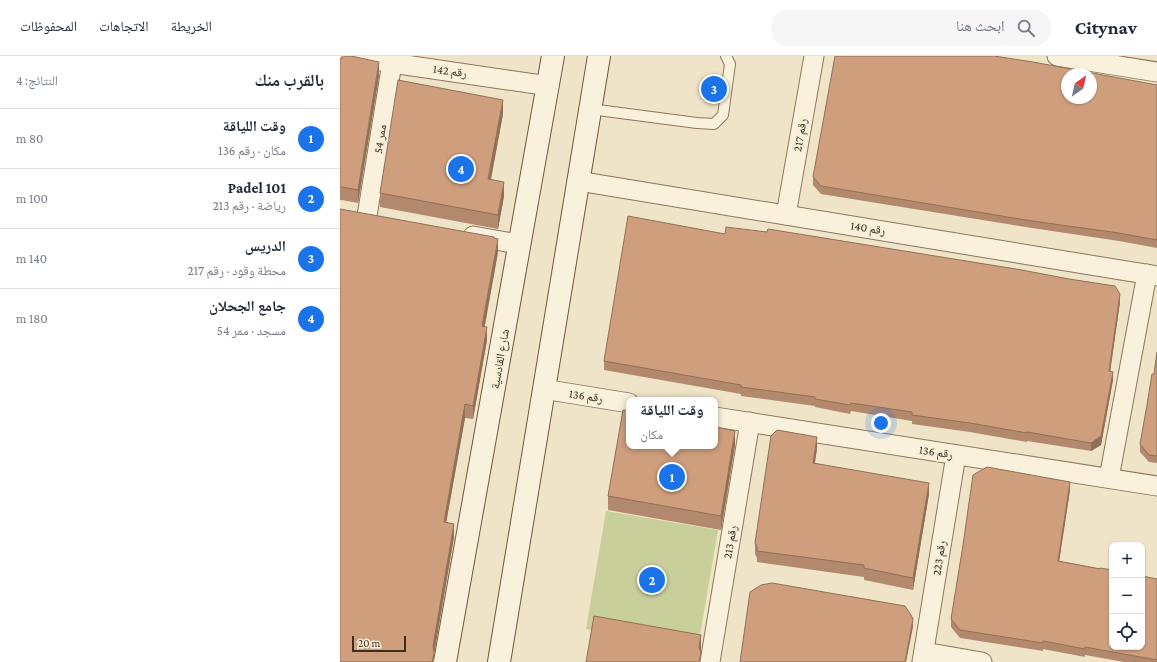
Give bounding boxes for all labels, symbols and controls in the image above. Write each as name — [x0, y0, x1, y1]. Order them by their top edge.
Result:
search box — [771, 10, 1051, 46]
icon: search — [1015, 17, 1037, 39]
text: Citynav — [1075, 17, 1137, 38]
text: المحفوظات — [20, 18, 77, 34]
text: الاتجاهات — [99, 18, 149, 34]
text: الخريطة — [171, 18, 212, 34]
text: ابحث هنا — [956, 18, 1005, 34]
street label: رقم 142 — [432, 62, 468, 81]
north arrow — [1061, 68, 1097, 104]
text: بالقرب منك — [254, 71, 324, 90]
text: النتائج: 4 — [16, 73, 58, 88]
pin: 3 — [701, 74, 727, 104]
street label: رقم 217 — [790, 117, 811, 153]
text: وقت اللياقة — [223, 118, 286, 134]
street label: ممر 54 — [371, 123, 389, 155]
text: 80 m — [16, 131, 43, 146]
text: 1 — [309, 131, 313, 146]
text: مكان · رقم 136 — [218, 143, 286, 158]
pin: 4 — [448, 154, 474, 184]
text: Padel 101 — [228, 180, 286, 196]
text: 100 m — [16, 191, 48, 206]
text: 2 — [308, 191, 314, 206]
text: رياضة · رقم 213 — [213, 198, 286, 213]
street label: رقم 140 — [849, 218, 887, 239]
text: الدريس — [245, 238, 286, 254]
text: 140 m — [16, 251, 47, 266]
text: 3 — [308, 251, 314, 266]
text: محطة وقود · رقم 217 — [188, 263, 286, 278]
text: جامع الجحلان — [209, 298, 286, 314]
text: 180 m — [16, 311, 48, 326]
text: 4 — [308, 311, 315, 326]
text: مسجد · ممر 54 — [217, 323, 286, 338]
street label: شارع القادسية — [488, 328, 513, 390]
street label: رقم 136 — [568, 386, 604, 407]
popup — [626, 397, 718, 449]
text: وقت اللياقة — [640, 402, 704, 418]
your location — [871, 413, 891, 433]
text: مكان — [640, 427, 663, 442]
street label: رقم 136 — [918, 442, 954, 463]
pin: 1 — [659, 462, 685, 492]
street label: رقم 213 — [720, 524, 741, 560]
street label: رقم 223 — [929, 539, 950, 577]
map controls — [1109, 542, 1145, 650]
button: + — [1109, 542, 1145, 578]
pin: 2 — [639, 565, 665, 595]
button: − — [1109, 578, 1145, 614]
button: locate — [1109, 614, 1145, 650]
scale bar — [352, 634, 406, 653]
text: 20 m — [358, 637, 380, 649]

